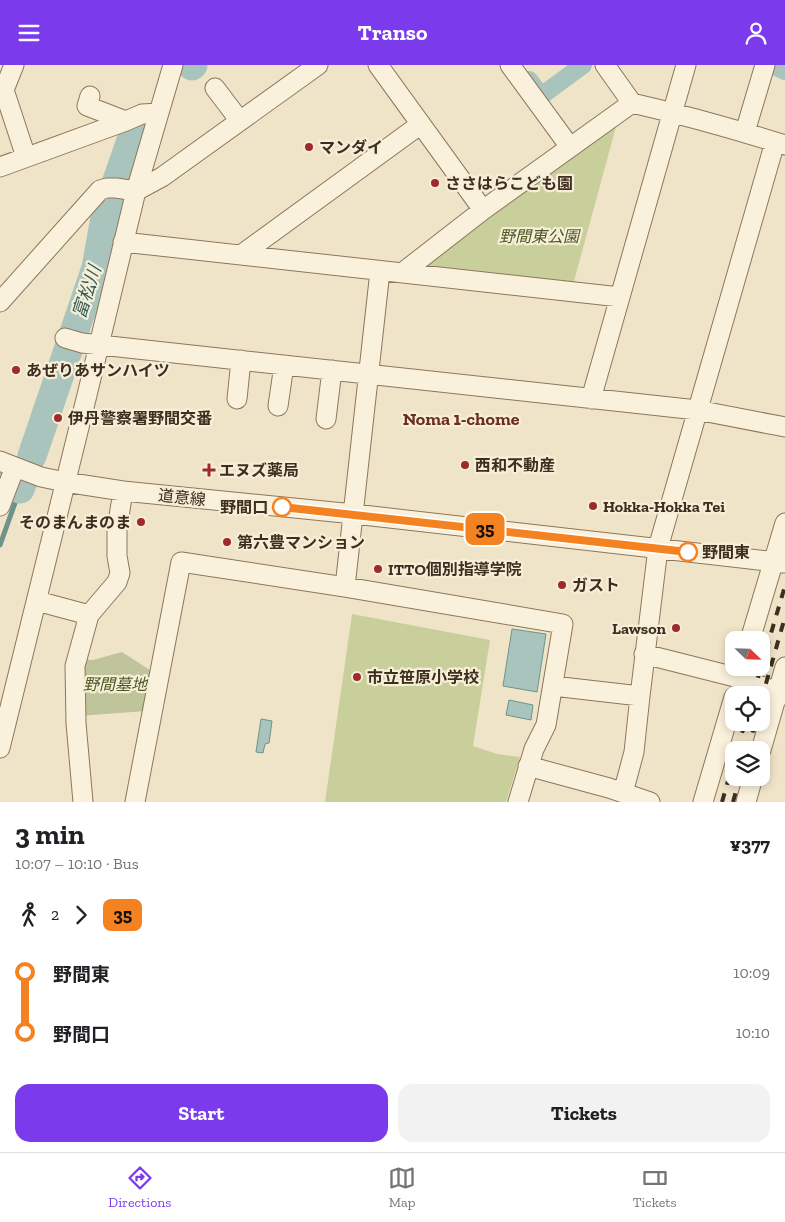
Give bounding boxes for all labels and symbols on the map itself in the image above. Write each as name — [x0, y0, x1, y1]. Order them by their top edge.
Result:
place label: マンダイ — [319, 138, 383, 157]
marker: マンダイ — [303, 141, 315, 153]
place label: ささはらこども園 — [445, 174, 573, 193]
marker: ささはらこども園 — [429, 177, 441, 189]
park label: 野間東公園 — [499, 227, 581, 246]
water label: 富松川 — [68, 261, 106, 321]
place label: あぜりあサンハイツ — [26, 361, 170, 380]
marker: あぜりあサンハイツ — [10, 364, 22, 376]
district label: Noma 1-chome — [403, 408, 520, 430]
place label: 伊丹警察署野間交番 — [67, 409, 212, 428]
marker: 伊丹警察署野間交番 — [52, 412, 64, 424]
place label: 西和不動産 — [475, 456, 555, 475]
marker: 西和不動産 — [459, 459, 471, 471]
place label: エヌズ薬局 — [219, 461, 299, 480]
marker: エヌズ薬局 — [203, 464, 215, 476]
street label: 道意線 — [157, 486, 207, 509]
marker: 野間口 — [272, 497, 292, 517]
place label: Hokka-Hokka Tei — [603, 497, 725, 516]
place label: 野間口 — [220, 498, 268, 517]
marker: Hokka-Hokka Tei — [587, 500, 599, 512]
place label: そのまんまのま — [19, 513, 131, 532]
line badge: 35 — [462, 513, 508, 545]
marker: そのまんまのま — [135, 516, 147, 528]
place label: 第六豊マンション — [237, 533, 365, 552]
marker: 第六豊マンション — [221, 536, 233, 548]
marker: 野間東 — [678, 542, 698, 562]
place label: 野間東 — [702, 543, 750, 562]
place label: ITTO個別指導学院 — [388, 560, 522, 579]
marker: ITTO個別指導学院 — [372, 563, 384, 575]
place label: ガスト — [572, 576, 620, 595]
marker: ガスト — [556, 579, 568, 591]
place label: Lawson — [612, 619, 667, 638]
marker: Lawson — [670, 622, 682, 634]
north arrow — [725, 631, 770, 676]
place label: 市立笹原小学校 — [367, 668, 479, 687]
marker: 市立笹原小学校 — [351, 671, 363, 683]
park label: 野間墓地 — [83, 675, 149, 694]

